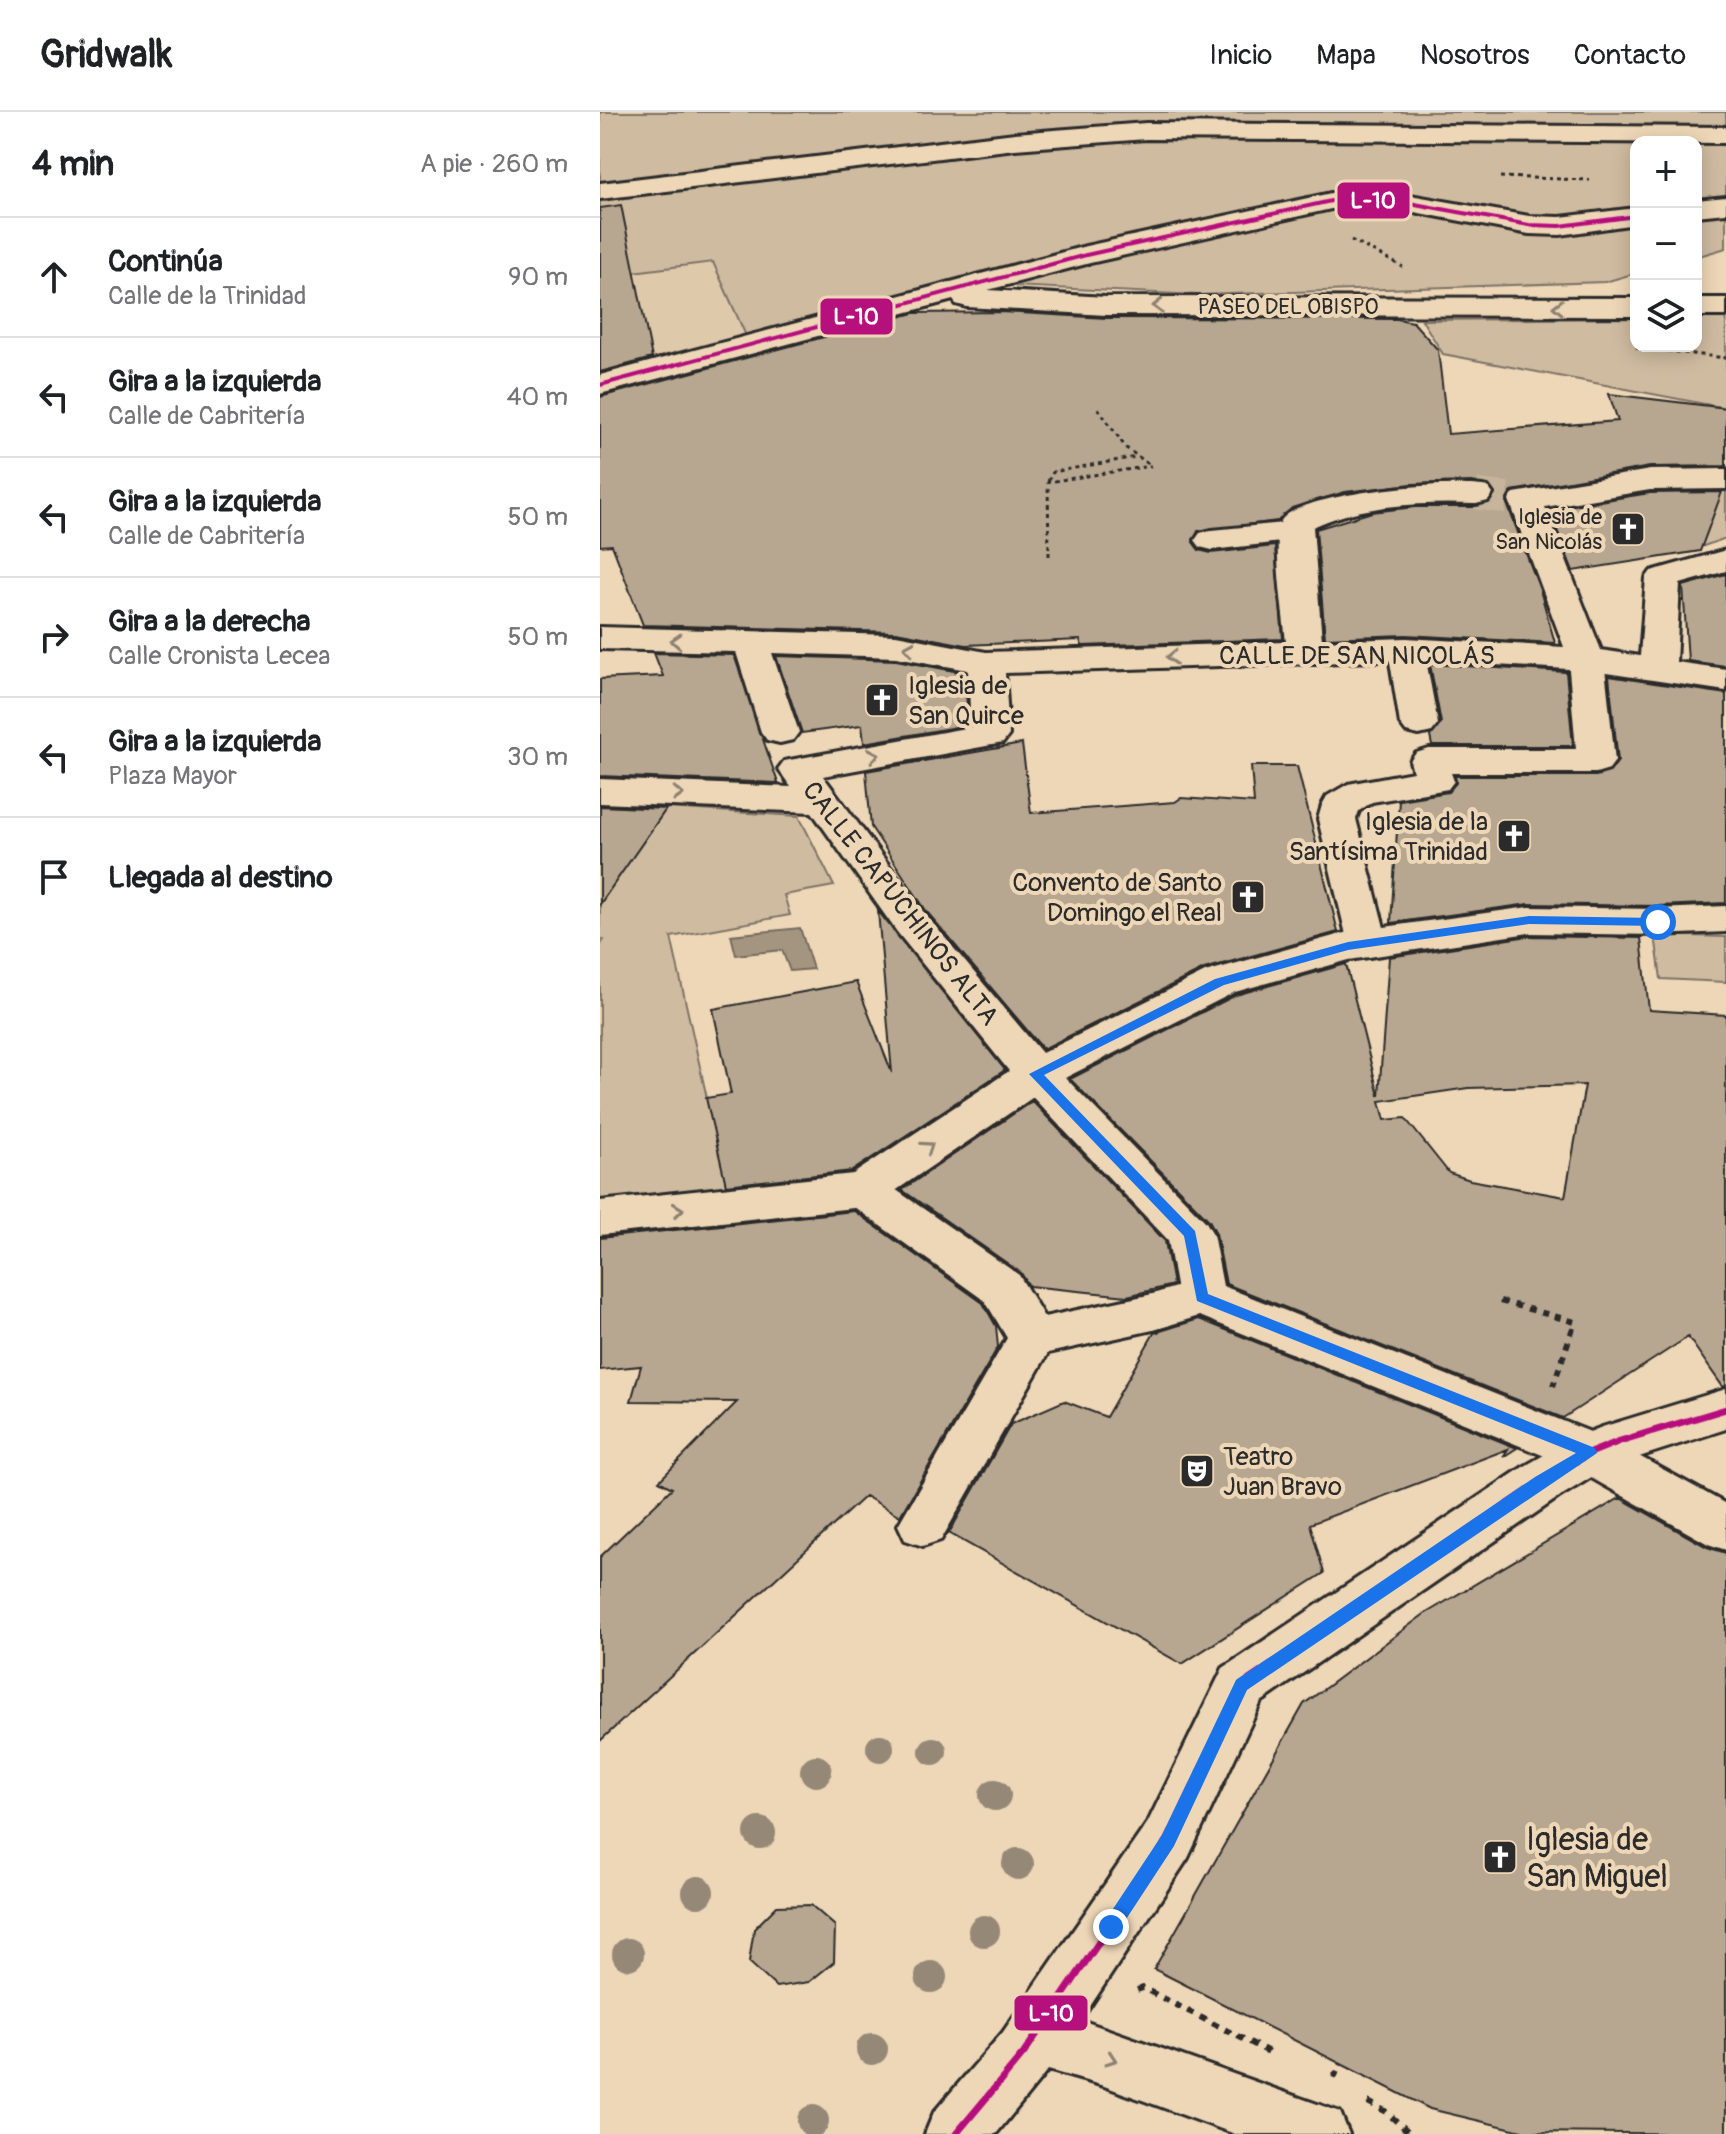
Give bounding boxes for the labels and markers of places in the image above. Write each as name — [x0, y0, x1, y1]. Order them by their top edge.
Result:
place label: Iglesia de San Nicolás — [1495, 503, 1602, 556]
church icon: Iglesia de San Nicolás — [1609, 510, 1647, 548]
place label: Iglesia de San Quirce — [908, 670, 1024, 732]
church icon: Iglesia de San Quirce — [863, 681, 901, 719]
place label: Iglesia de la Santísima Trinidad — [1289, 806, 1488, 868]
church icon: Iglesia de la Santísima Trinidad — [1495, 817, 1533, 855]
place label: Convento de Santo Domingo el Real — [1012, 867, 1222, 929]
church icon: Convento de Santo Domingo el Real — [1229, 878, 1267, 916]
place label: Teatro Juan Bravo — [1223, 1441, 1342, 1503]
theatre icon: Teatro Juan Bravo — [1178, 1452, 1216, 1490]
place label: Iglesia de San Miguel — [1526, 1820, 1668, 1897]
church icon: Iglesia de San Miguel — [1481, 1838, 1519, 1876]

